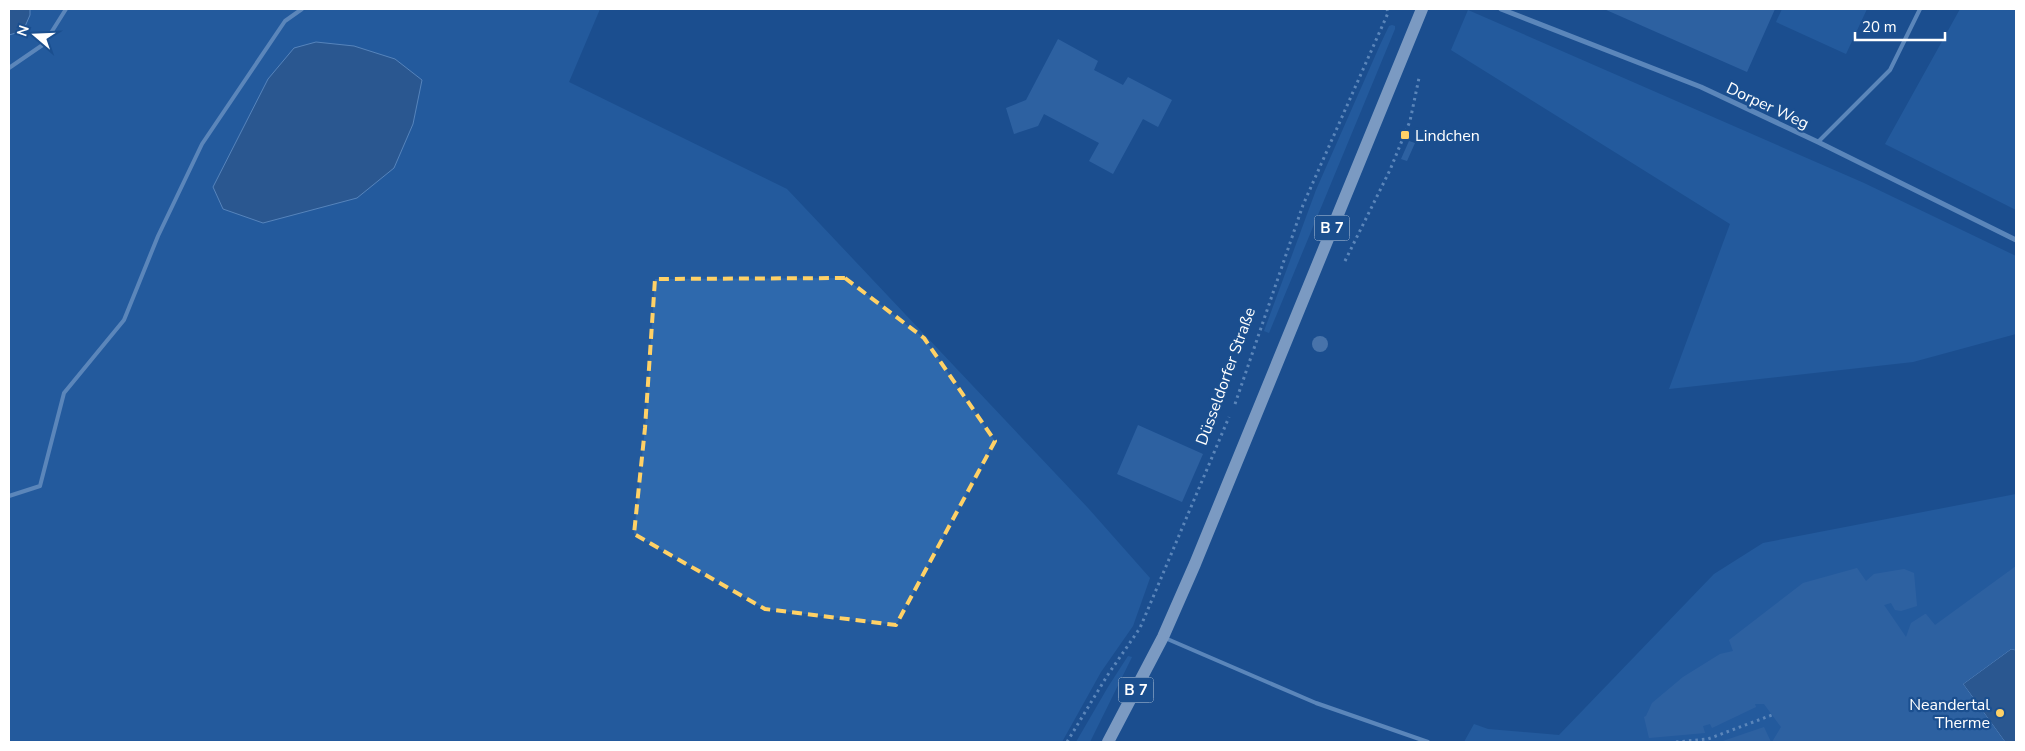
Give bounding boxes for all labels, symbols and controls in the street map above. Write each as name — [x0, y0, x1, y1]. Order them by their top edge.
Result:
north arrow — [10, 10, 60, 60]
scale bar — [1855, 10, 1945, 42]
text: 20 m — [1862, 17, 1897, 37]
text: N — [12, 23, 34, 39]
street label: Dorper Weg — [1723, 77, 1812, 135]
place label: Lindchen — [1415, 125, 1480, 147]
marker: Lindchen — [1399, 129, 1411, 141]
road number: B 7 — [1314, 216, 1350, 240]
street label: Düsseldorfer Straße — [1191, 304, 1261, 448]
road number: B 7 — [1118, 678, 1154, 702]
place label: Neandertal Therme — [1909, 694, 1990, 734]
marker: Neandertal Therme — [1994, 707, 2006, 719]

